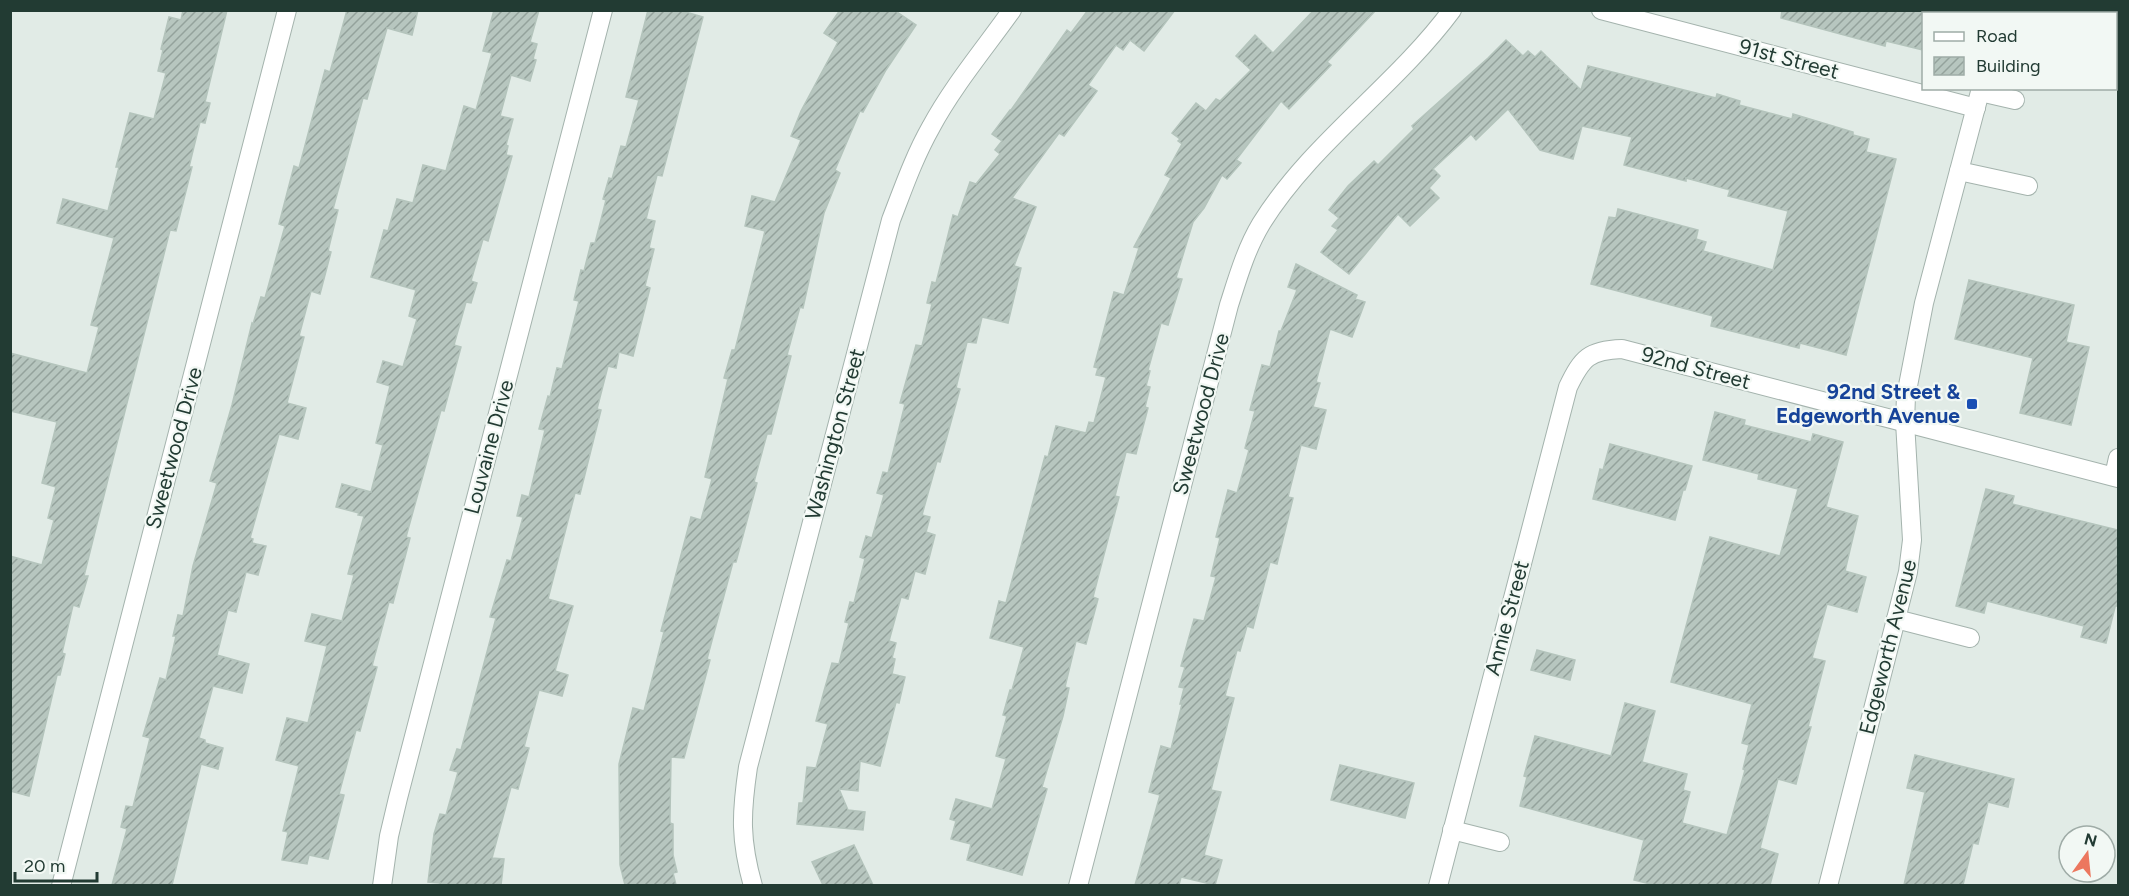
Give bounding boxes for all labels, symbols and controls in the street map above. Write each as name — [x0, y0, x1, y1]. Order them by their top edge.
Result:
legend — [1922, 12, 2117, 90]
text: Road — [1976, 25, 2017, 47]
street label: 91st Street — [1736, 33, 1842, 84]
text: Building — [1976, 55, 2041, 77]
street label: Sweetwood Drive — [1167, 330, 1234, 498]
street label: 92nd Street — [1639, 341, 1753, 394]
street label: Washington Street — [800, 345, 869, 522]
street label: Sweetwood Drive — [140, 364, 207, 532]
street label: Louvaine Drive — [459, 377, 518, 517]
place label: 92nd Street & Edgeworth Avenue — [1776, 379, 1960, 428]
marker: 92nd Street & Edgeworth Avenue — [1965, 397, 1979, 411]
street label: Edgeworth Avenue — [1854, 557, 1921, 737]
street label: Annie Street — [1479, 558, 1534, 678]
north arrow — [2057, 824, 2117, 884]
text: N — [2082, 829, 2099, 851]
scale bar — [15, 845, 98, 883]
text: 20 m — [24, 855, 65, 877]

